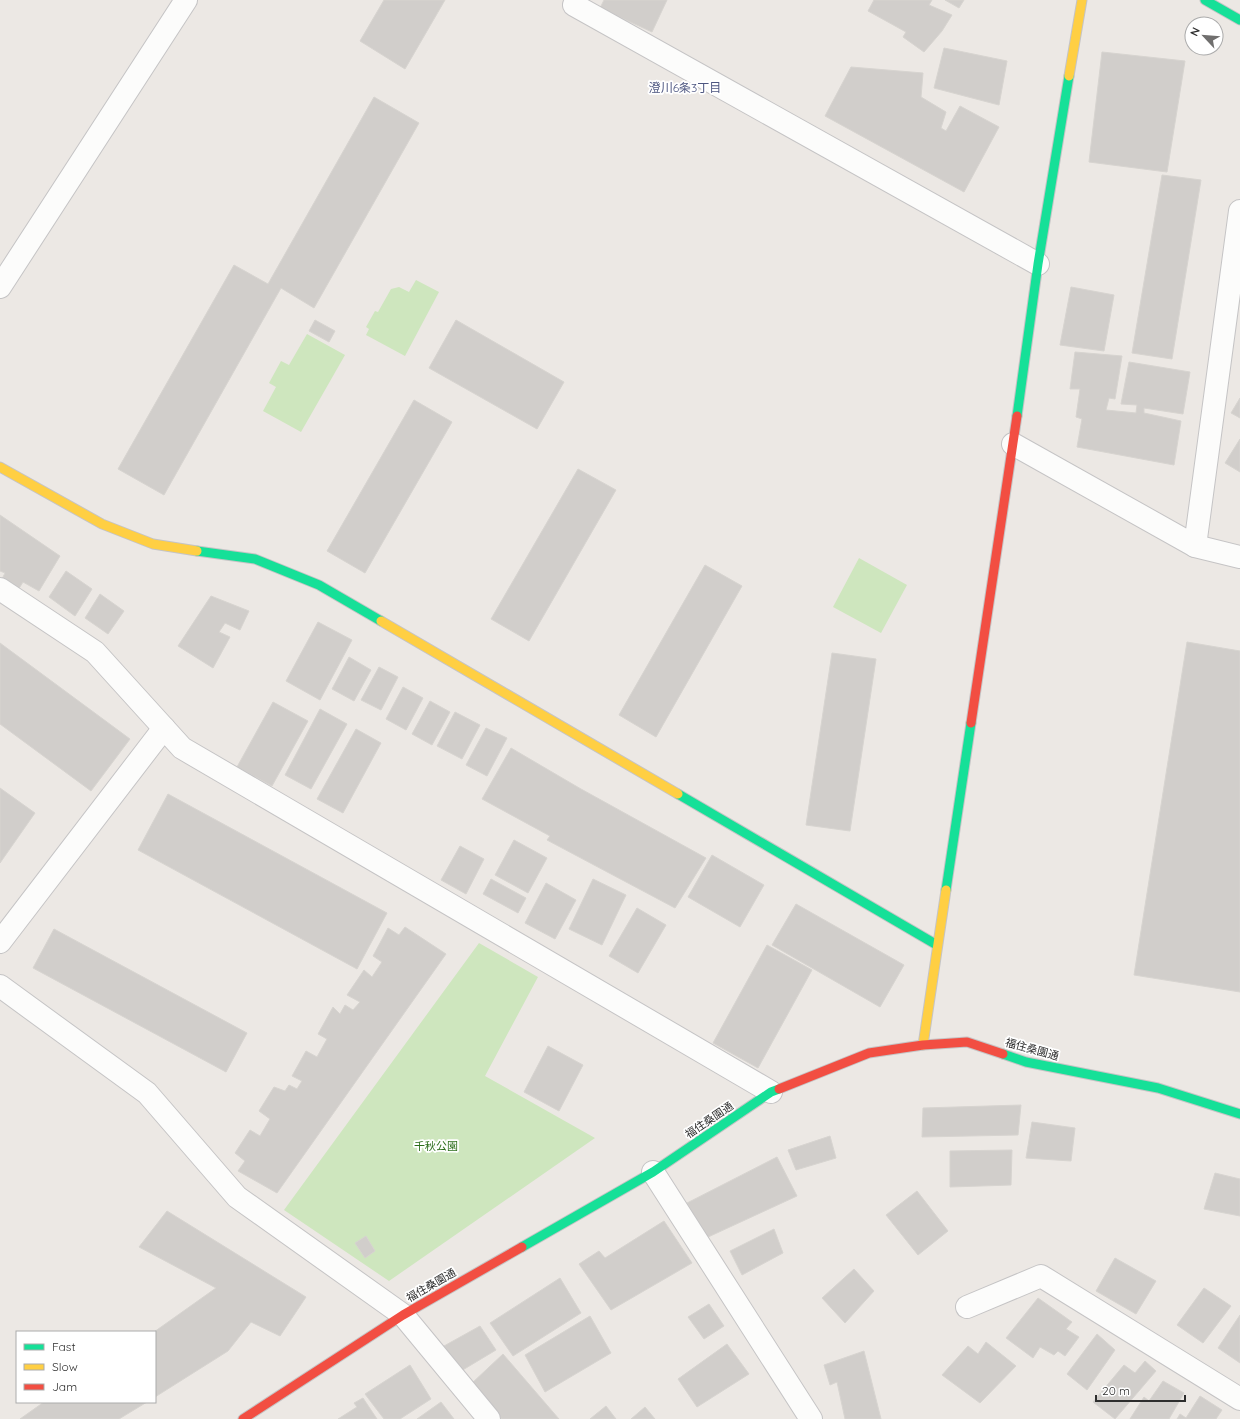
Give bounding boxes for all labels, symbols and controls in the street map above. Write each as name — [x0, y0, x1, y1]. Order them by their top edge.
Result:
north arrow — [1184, 16, 1224, 56]
text: N — [1187, 25, 1203, 38]
district label: 澄川6条3丁目 — [649, 80, 721, 95]
street label: 福住桑園通 — [1004, 1035, 1060, 1063]
street label: 福住桑園通 — [682, 1099, 736, 1141]
park label: 千秋公園 — [414, 1139, 458, 1153]
street label: 福住桑園通 — [404, 1265, 458, 1305]
legend — [16, 1331, 156, 1403]
text: Fast — [52, 1339, 76, 1354]
text: Slow — [52, 1359, 78, 1374]
scale bar — [1096, 1377, 1185, 1403]
text: Jam — [52, 1379, 77, 1394]
text: 20 m — [1102, 1383, 1130, 1398]

